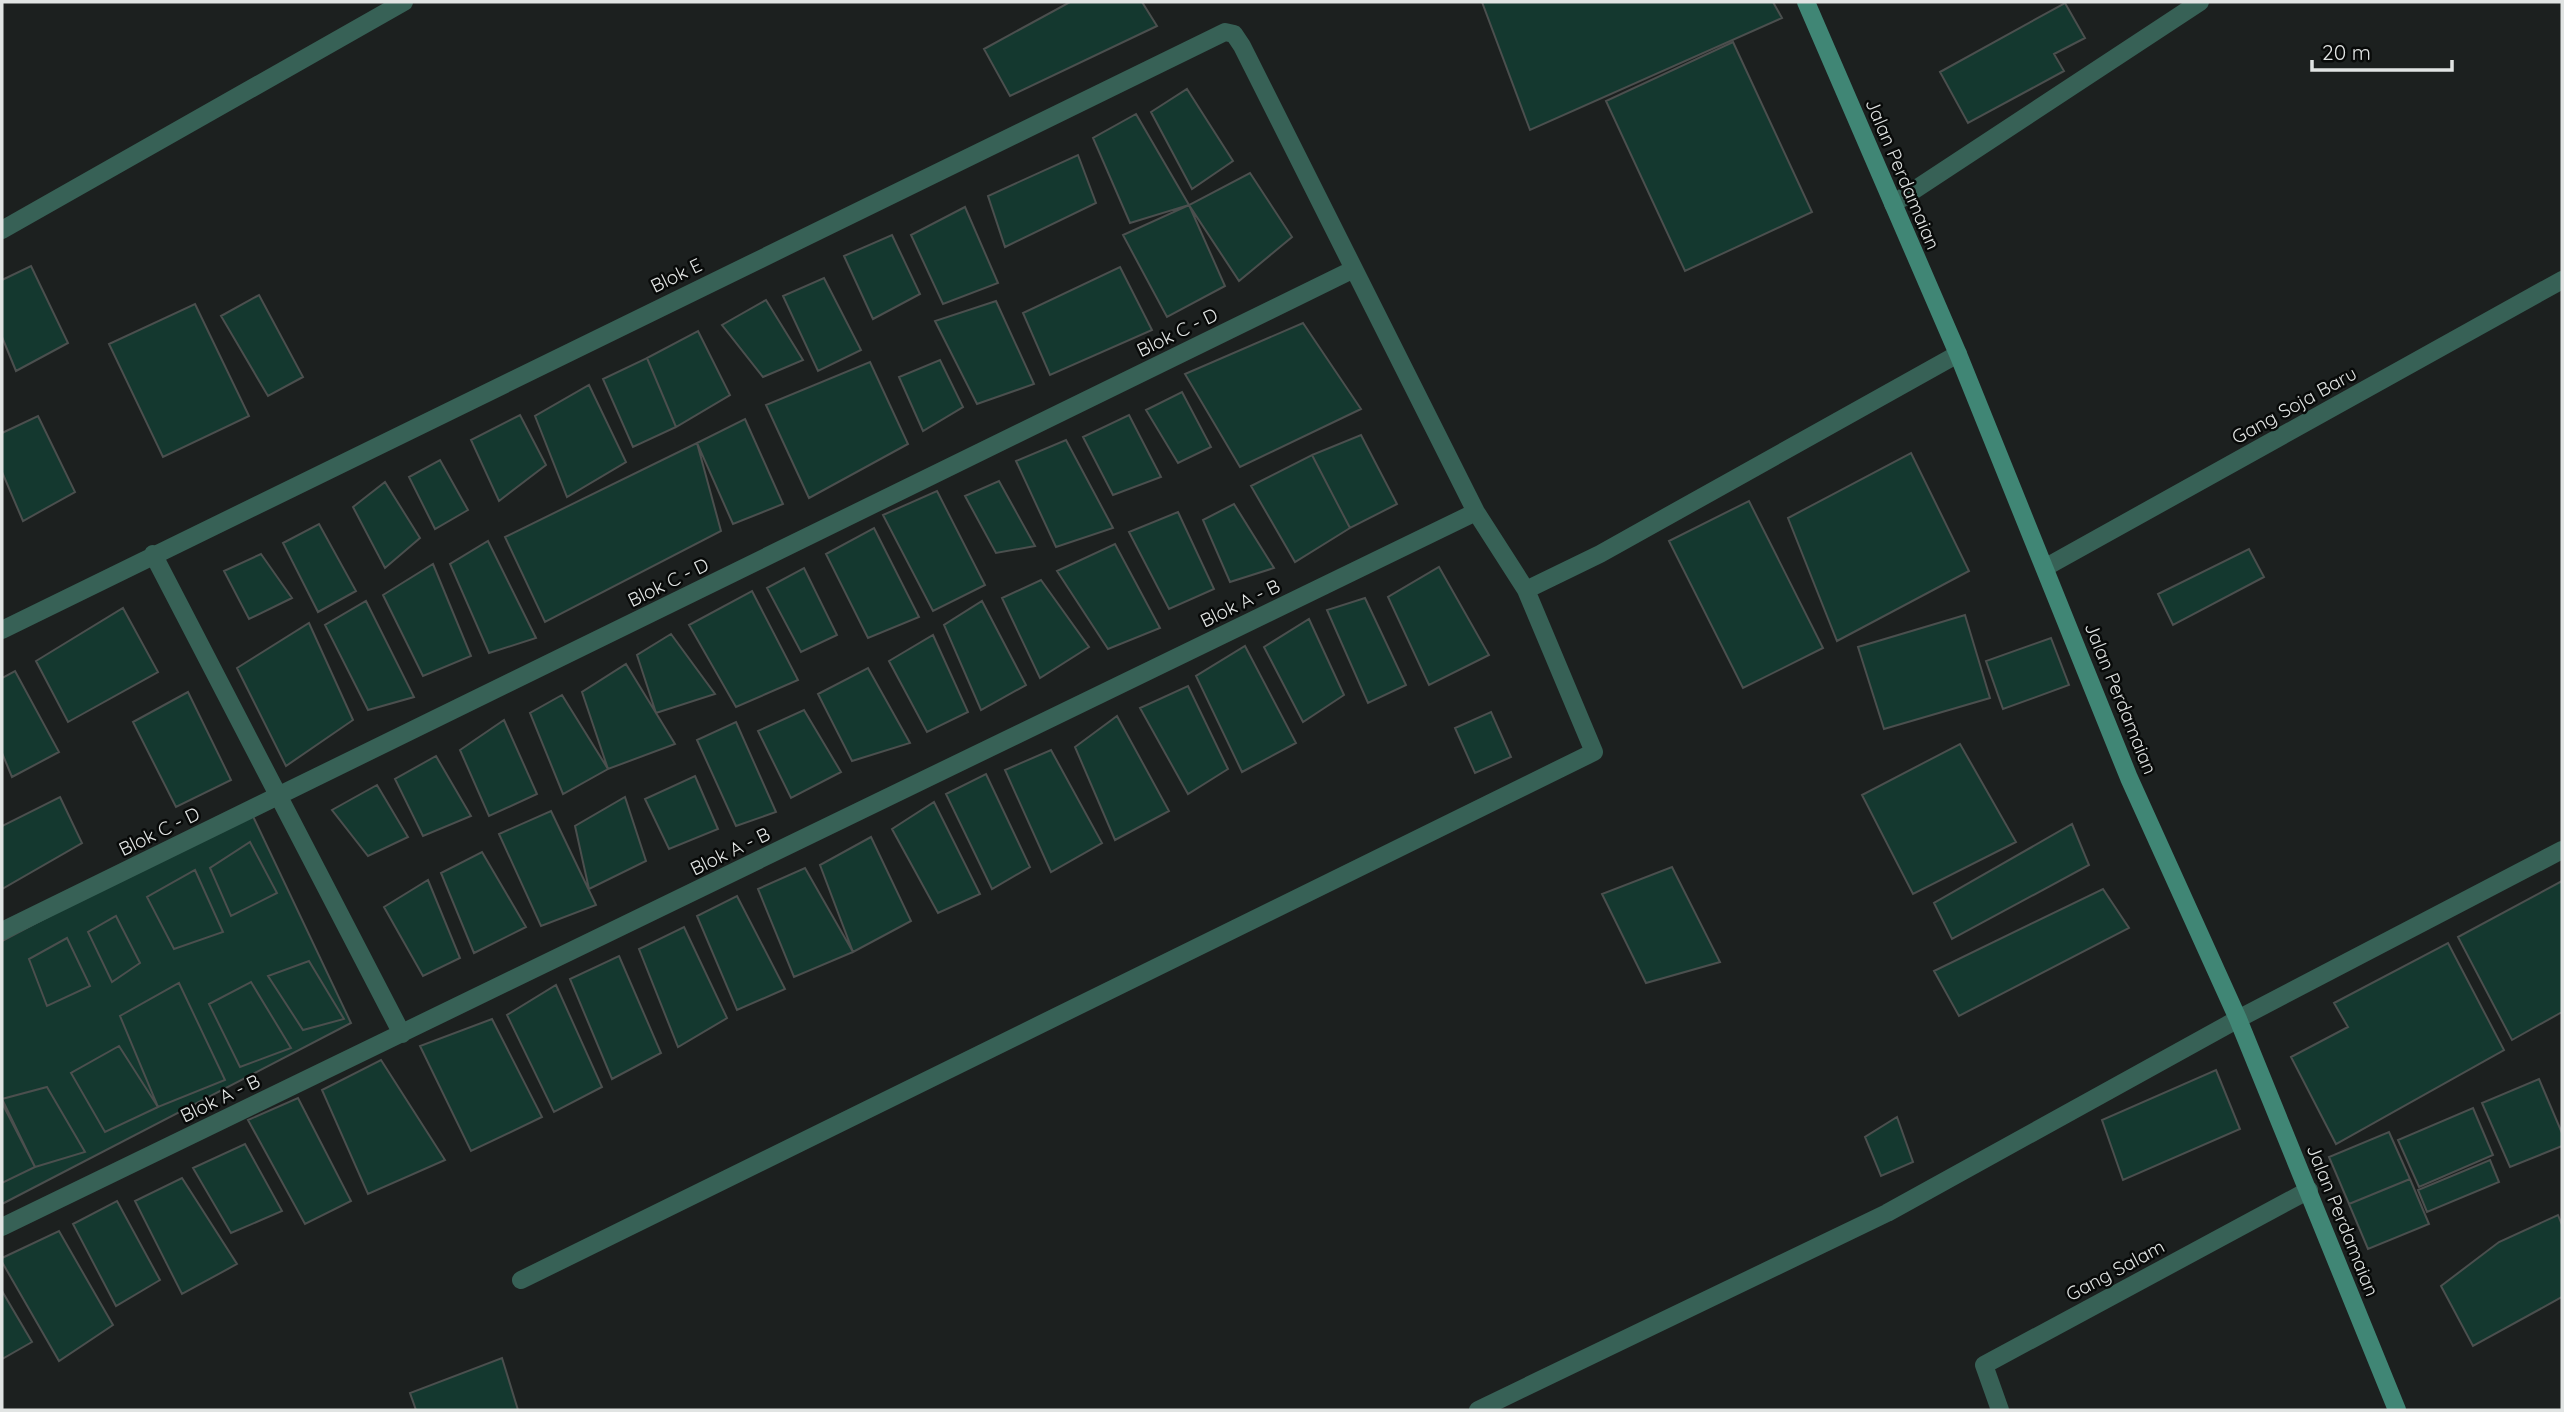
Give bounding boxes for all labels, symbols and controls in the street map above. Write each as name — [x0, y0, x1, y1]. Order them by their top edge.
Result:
scale bar — [2312, 28, 2452, 72]
text: 20 m — [2322, 39, 2371, 65]
street label: Jalan Perdamaian — [1860, 95, 1946, 253]
street label: Blok E — [646, 252, 706, 298]
street label: Blok C - D — [1133, 302, 1221, 362]
street label: Gang Soja Baru — [2227, 361, 2361, 449]
street label: Blok C - D — [624, 552, 712, 612]
street label: Blok A - B — [1196, 573, 1284, 633]
street label: Jalan Perdamaian — [2080, 619, 2162, 777]
street label: Blok C - D — [115, 801, 203, 861]
street label: Blok A - B — [686, 821, 774, 881]
street label: Blok A - B — [176, 1068, 264, 1128]
street label: Jalan Perdamaian — [2302, 1141, 2384, 1299]
street label: Gang Salam — [2062, 1234, 2168, 1306]

